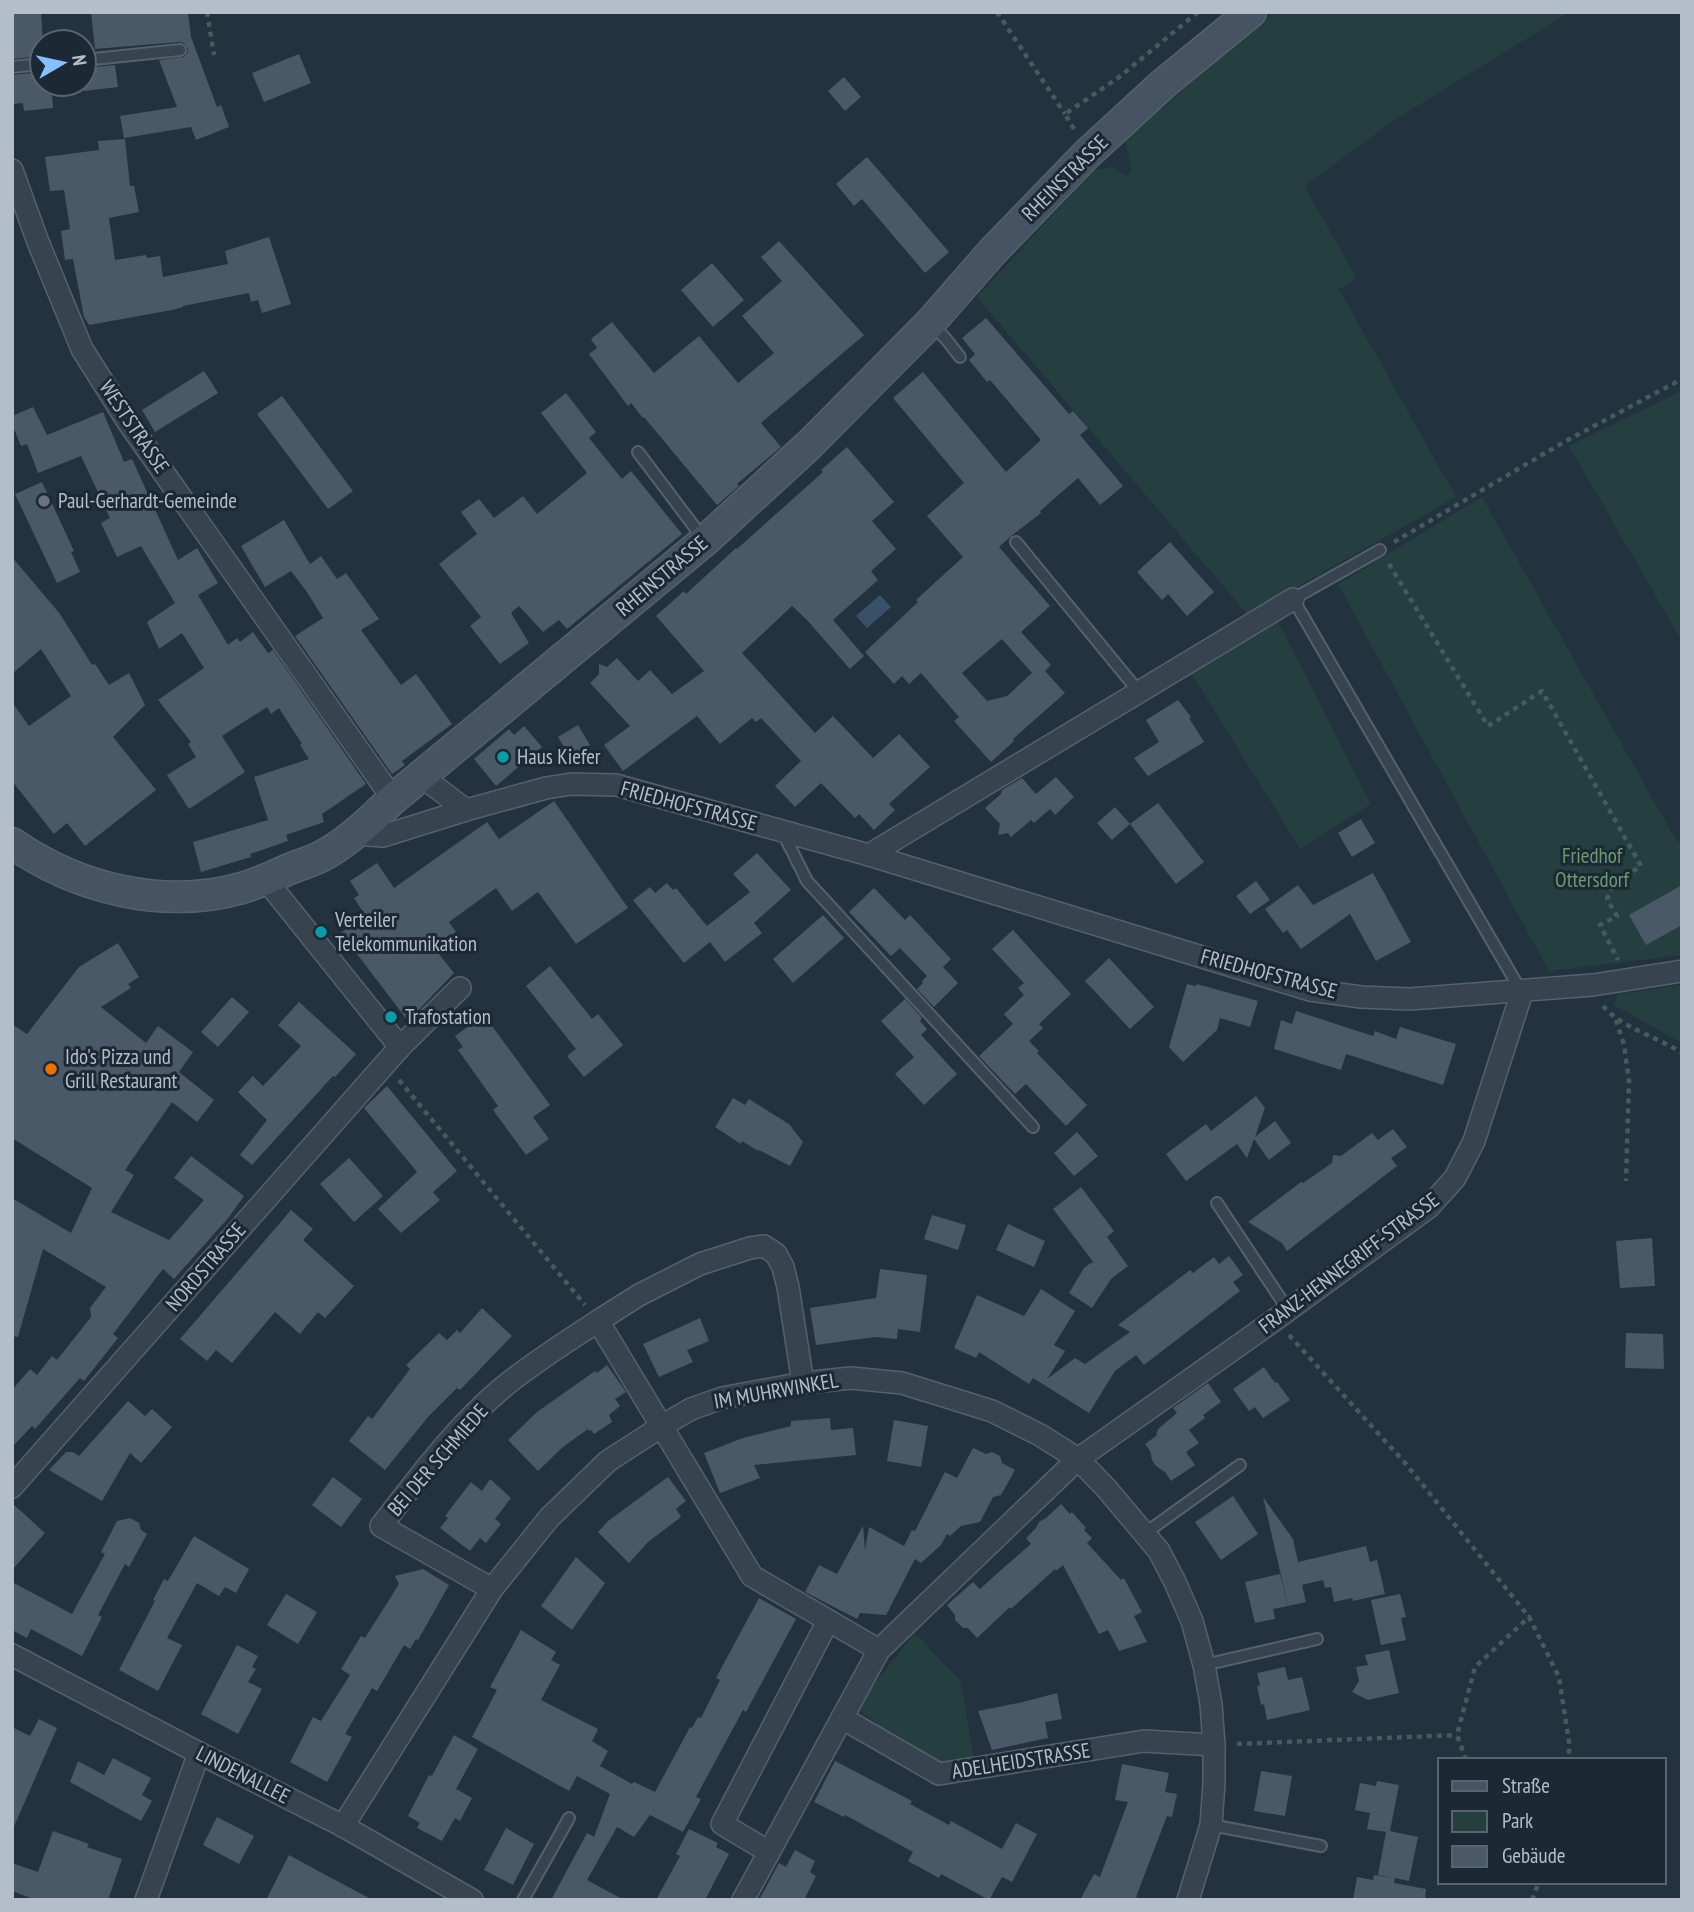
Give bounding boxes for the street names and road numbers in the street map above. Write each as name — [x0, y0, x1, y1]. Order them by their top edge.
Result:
street label: RHEINSTRASSE — [1016, 129, 1114, 227]
street label: WESTSTRASSE — [93, 375, 175, 478]
street label: RHEINSTRASSE — [610, 529, 713, 622]
street label: FRIEDHOFSTRASSE — [618, 774, 760, 837]
street label: FRIEDHOFSTRASSE — [1198, 942, 1340, 1005]
street label: FRANZ-HENNEGRIFF-STRASSE — [1253, 1186, 1444, 1339]
street label: NORDSTRASSE — [160, 1217, 252, 1317]
street label: IM MUHRWINKEL — [711, 1366, 841, 1415]
street label: BEI DER SCHMIEDE — [382, 1398, 494, 1521]
street label: ADELHEIDSTRASSE — [950, 1736, 1092, 1785]
street label: LINDENALLEE — [192, 1739, 295, 1810]

